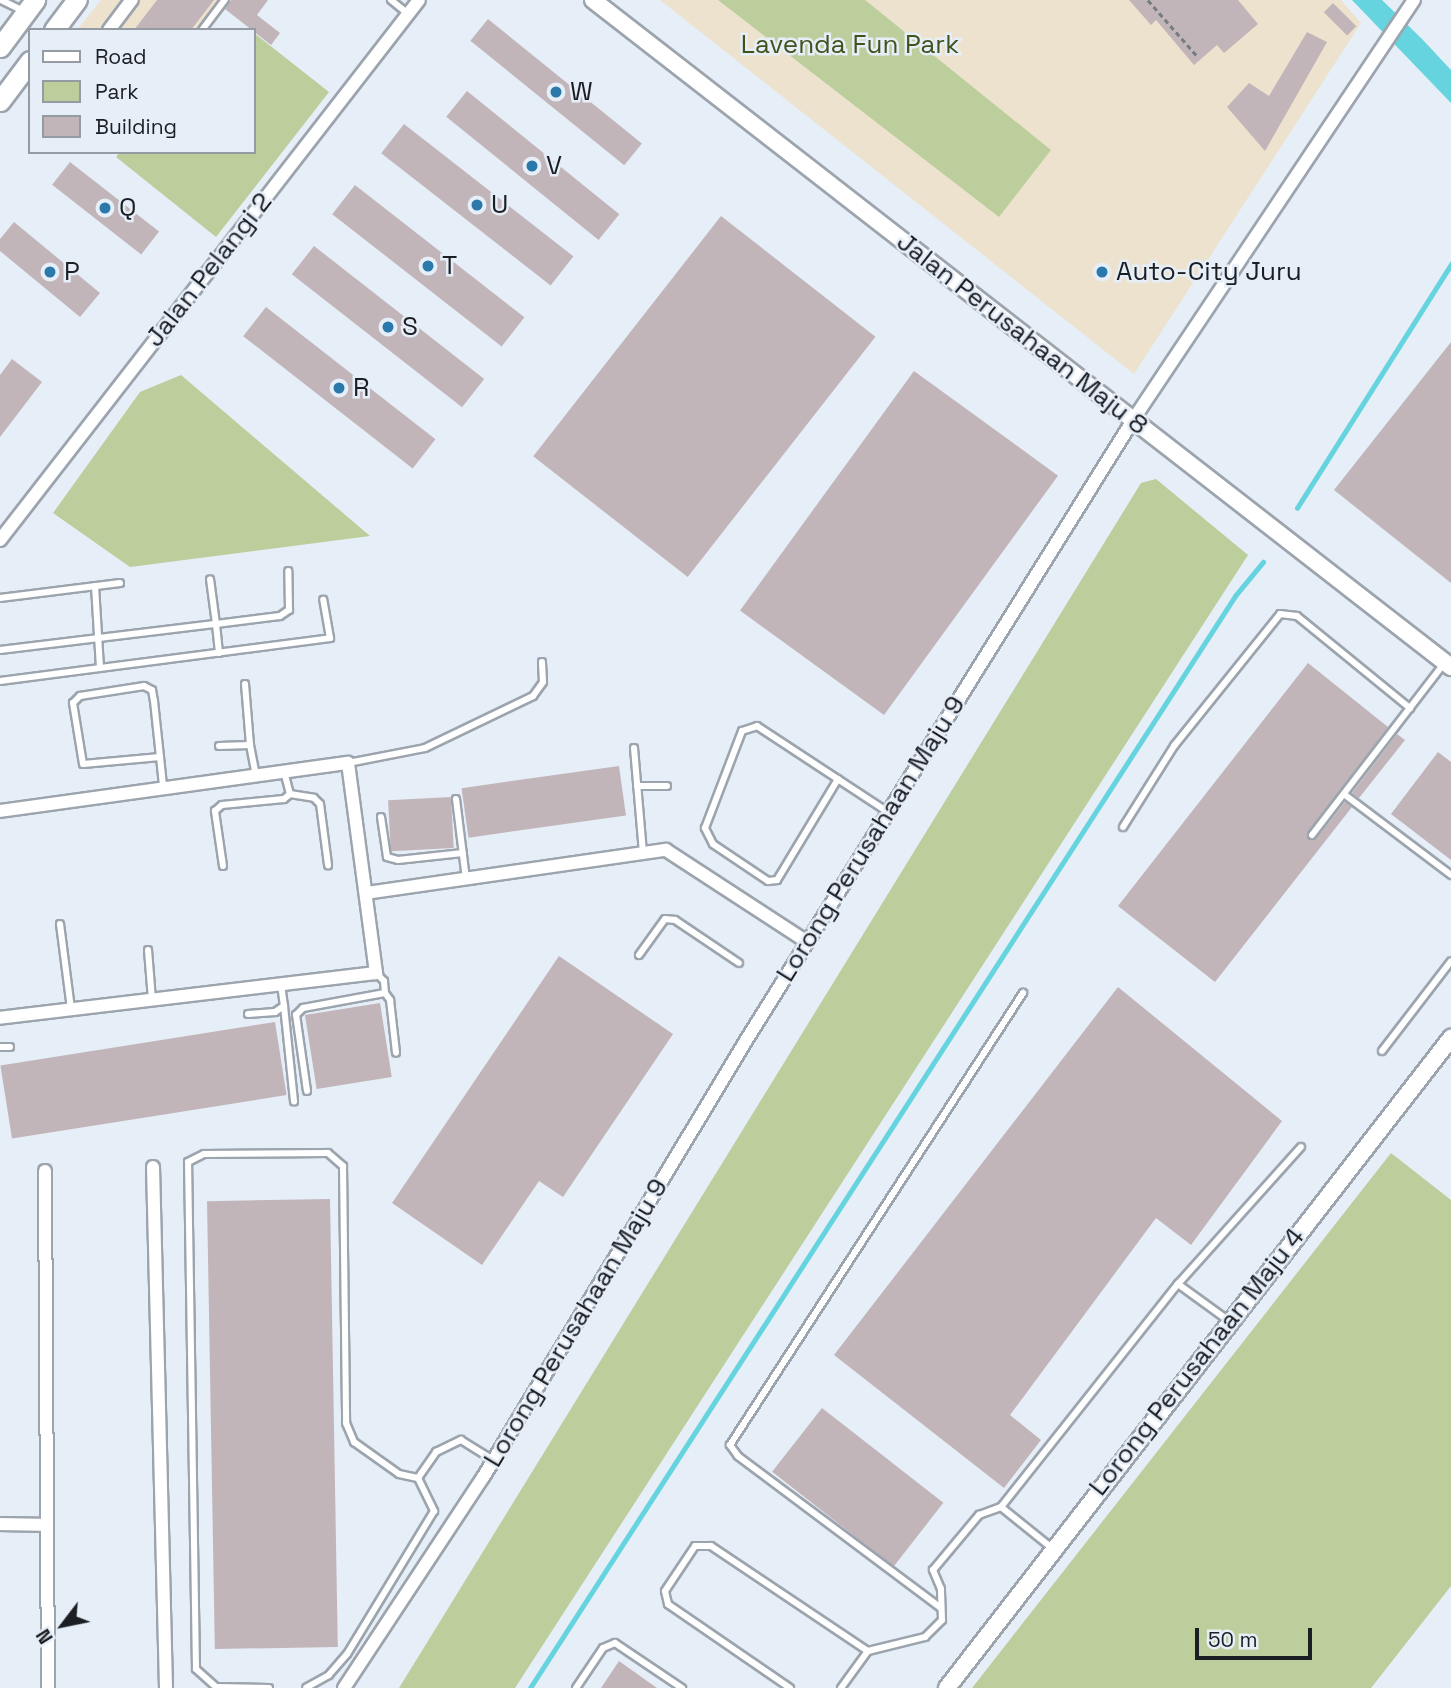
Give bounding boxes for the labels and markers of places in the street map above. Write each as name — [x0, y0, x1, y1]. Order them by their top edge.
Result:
place label: W — [570, 76, 593, 108]
marker: W — [548, 84, 564, 100]
place label: V — [546, 150, 562, 182]
marker: V — [524, 158, 540, 174]
place label: U — [491, 189, 508, 221]
place label: Q — [119, 192, 136, 224]
marker: U — [469, 197, 485, 213]
marker: Q — [97, 200, 113, 216]
place label: T — [442, 250, 457, 282]
place label: P — [64, 256, 80, 288]
place label: Auto-City Juru — [1116, 256, 1302, 288]
marker: T — [420, 258, 436, 274]
marker: P — [42, 264, 58, 280]
marker: Auto-City Juru — [1094, 264, 1110, 280]
place label: S — [402, 311, 418, 343]
marker: S — [380, 319, 396, 335]
place label: R — [353, 372, 369, 404]
marker: R — [331, 380, 347, 396]

